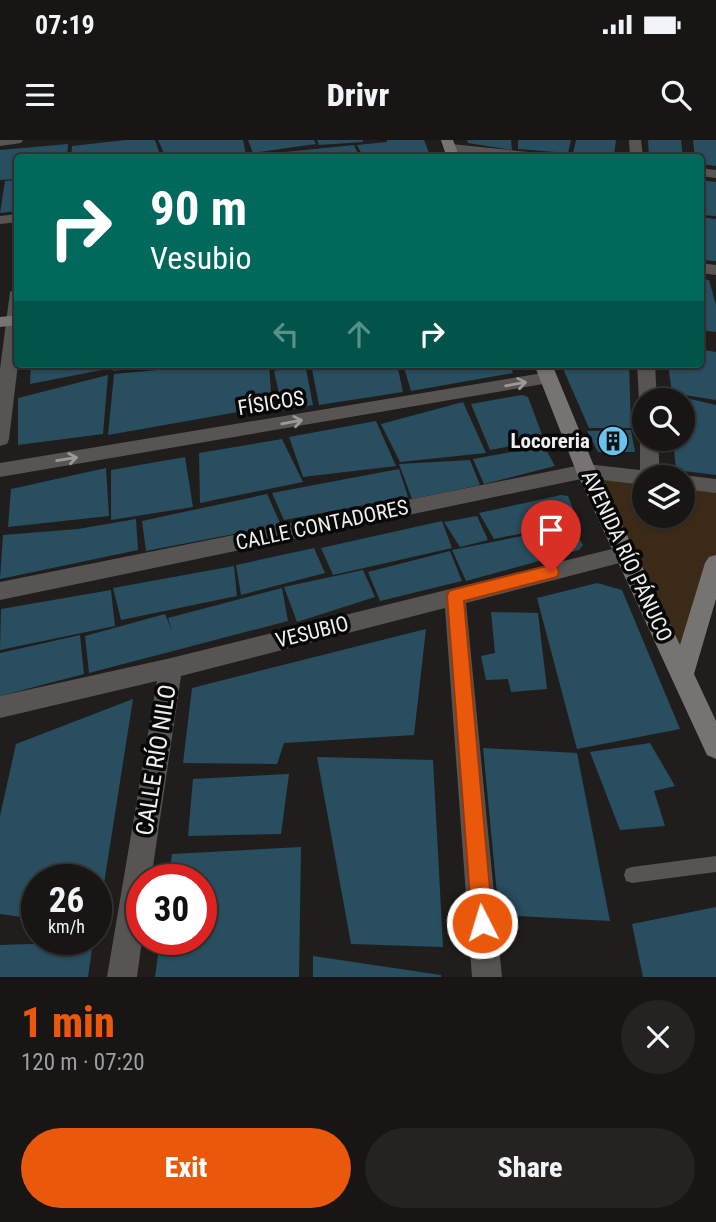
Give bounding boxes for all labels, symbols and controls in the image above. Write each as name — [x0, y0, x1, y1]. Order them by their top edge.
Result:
text: 07:19 — [35, 10, 95, 40]
icon: menu — [21, 76, 59, 114]
text: Drivr — [327, 76, 389, 114]
icon: search — [657, 76, 695, 114]
text: 90 m — [150, 180, 247, 237]
icon: right — [35, 182, 126, 273]
text: Vesubio — [150, 239, 252, 277]
icon: left — [267, 315, 305, 353]
icon: ahead — [340, 315, 378, 353]
icon: right — [413, 315, 451, 353]
one-way arrow — [504, 377, 527, 390]
street label: FÍSICOS — [236, 386, 306, 420]
map controls — [632, 388, 695, 528]
button: search — [632, 388, 695, 451]
one-way arrow — [280, 415, 303, 428]
building icon: Locoreria — [596, 424, 630, 458]
place label: Locoreria — [510, 429, 590, 453]
one-way arrow — [55, 452, 78, 465]
button: layers — [632, 465, 695, 528]
street label: AVENIDA RÍO PÁNUCO — [577, 467, 677, 645]
street label: CALLE CONTADORES — [234, 495, 411, 555]
pin — [521, 500, 581, 572]
icon: arrive — [532, 511, 570, 549]
street label: VESUBIO — [273, 611, 351, 653]
street label: CALLE RÍO NILO — [130, 683, 182, 837]
speed limit sign: 30 — [126, 864, 217, 955]
text: 26 — [49, 880, 84, 921]
position arrow — [445, 886, 519, 960]
text: km/h — [48, 916, 85, 937]
text: 1 min — [21, 998, 115, 1047]
button: close — [621, 1000, 695, 1074]
text: 120 m · 07:20 — [21, 1049, 145, 1076]
button: Exit — [21, 1128, 351, 1208]
button: Share — [365, 1128, 695, 1208]

